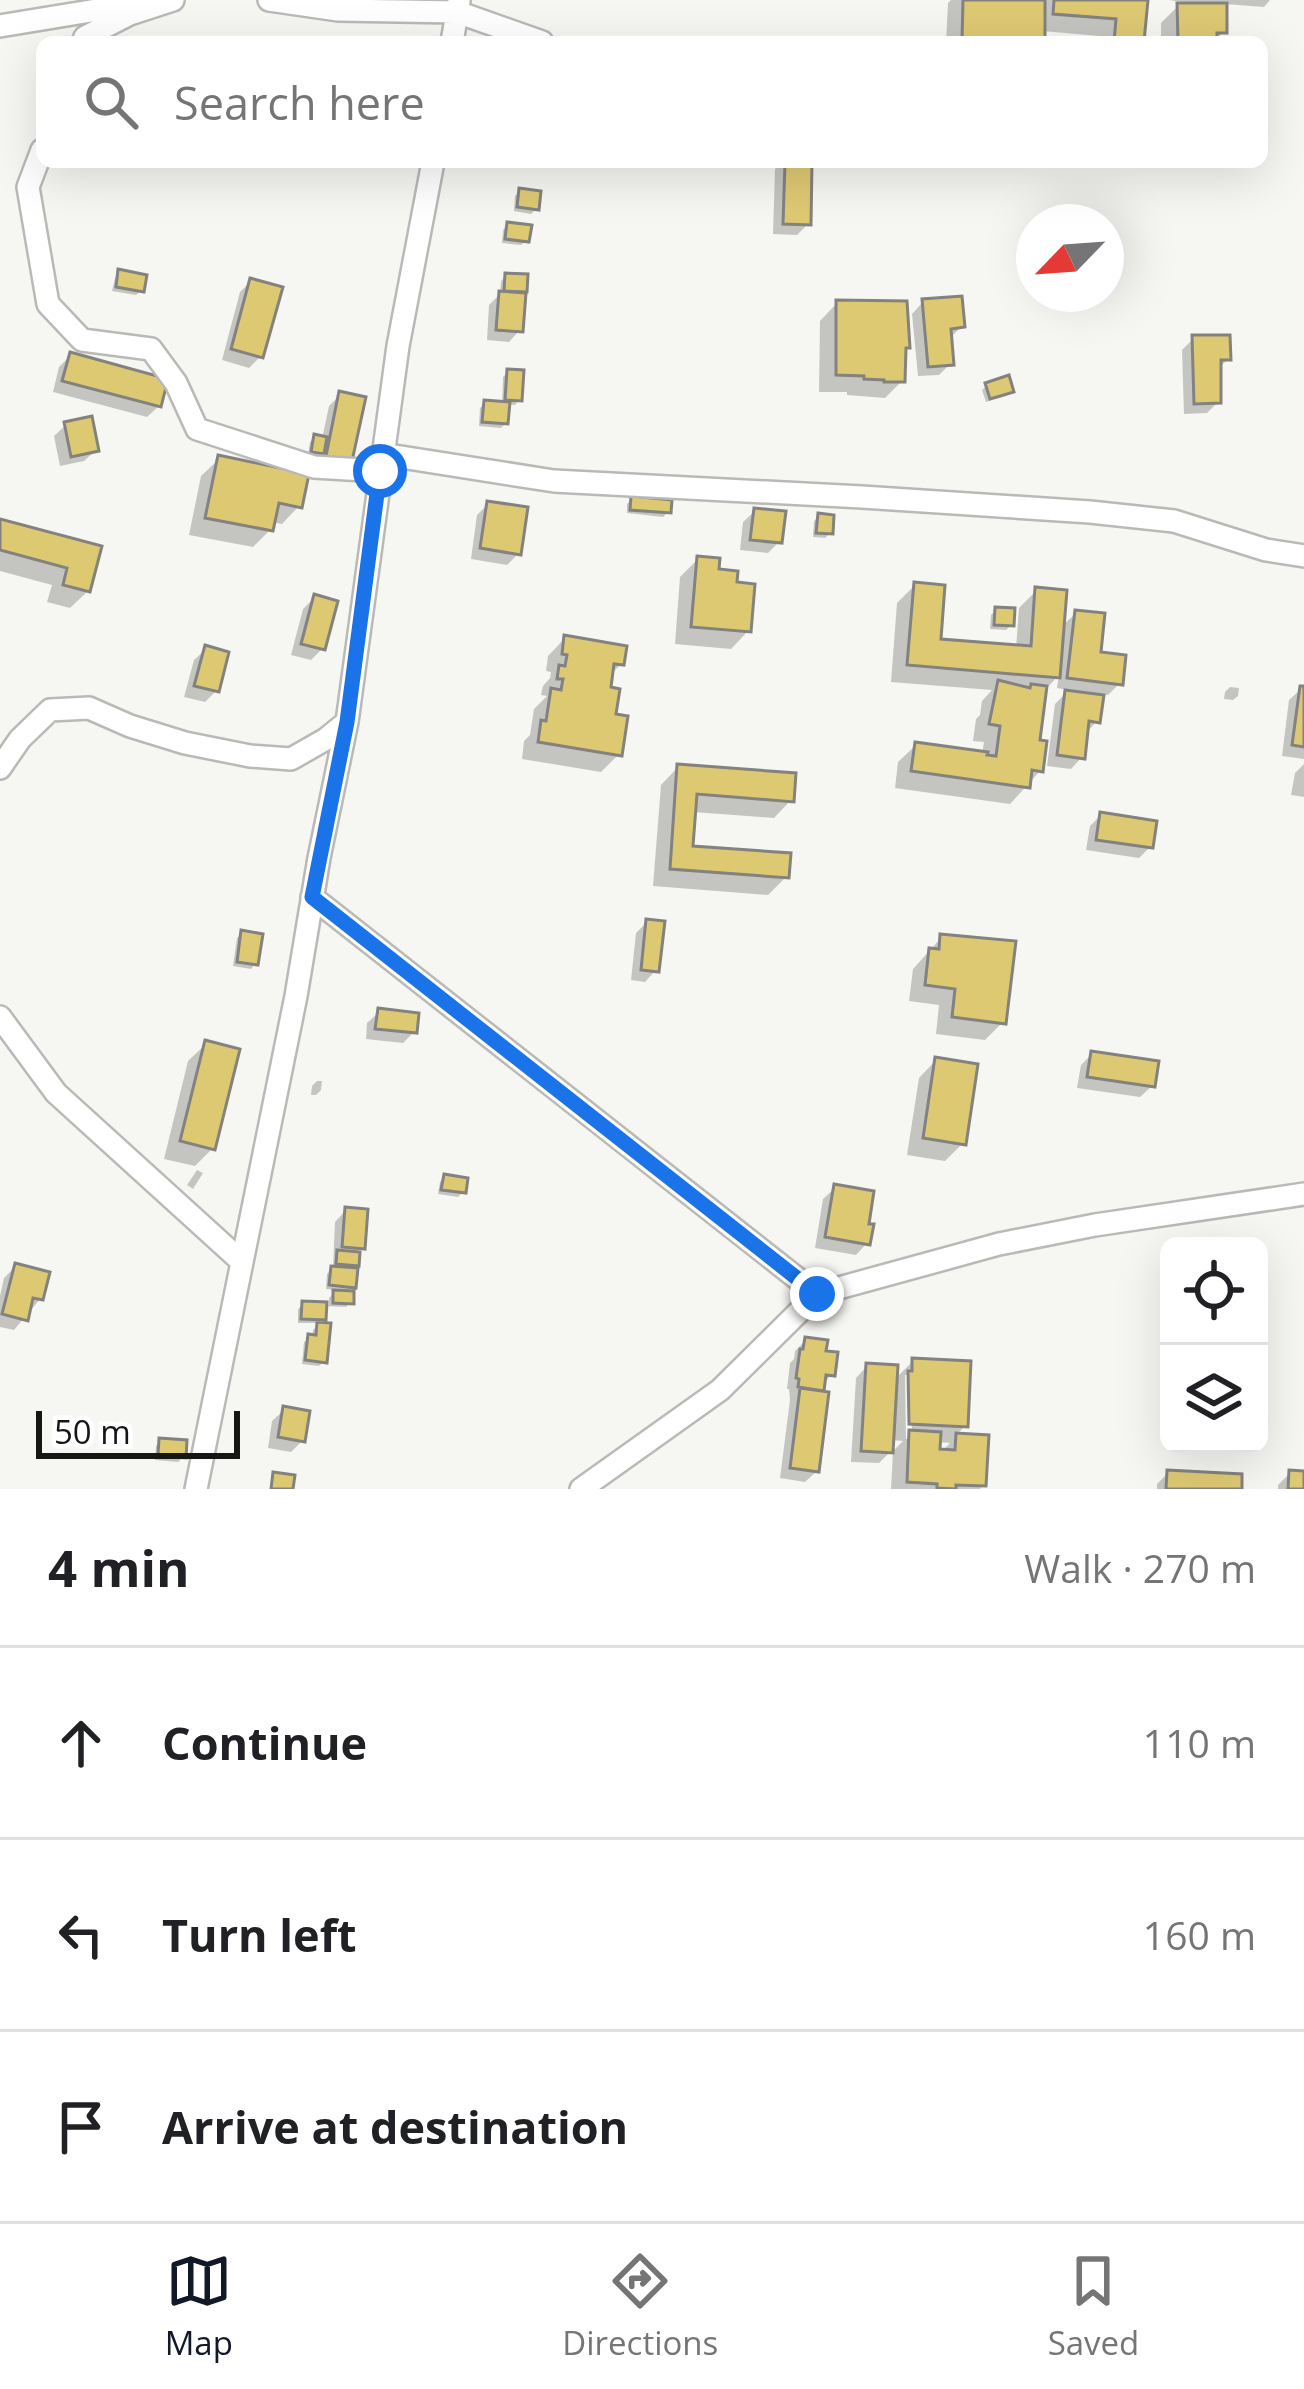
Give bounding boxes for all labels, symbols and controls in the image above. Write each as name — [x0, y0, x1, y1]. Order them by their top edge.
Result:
search box — [36, 36, 1268, 168]
icon: search — [78, 69, 144, 135]
text: Search here — [174, 72, 425, 133]
north arrow — [1016, 204, 1124, 312]
route start — [353, 444, 407, 498]
map controls — [1160, 1237, 1268, 1453]
button: locate — [1160, 1237, 1268, 1345]
route end — [790, 1267, 844, 1321]
button: layers — [1160, 1345, 1268, 1453]
scale bar — [36, 1405, 240, 1458]
text: 50 m — [54, 1409, 131, 1454]
text: 4 min — [48, 1532, 190, 1602]
text: Walk · 270 m — [1024, 1541, 1256, 1594]
icon: ahead — [48, 1710, 114, 1776]
text: Continue — [162, 1712, 367, 1773]
text: 110 m — [1143, 1716, 1256, 1769]
icon: left — [48, 1902, 114, 1968]
text: Turn left — [162, 1904, 357, 1965]
text: 160 m — [1143, 1908, 1256, 1961]
icon: arrive — [48, 2094, 114, 2160]
text: Arrive at destination — [162, 2096, 628, 2157]
tab: Map — [165, 2248, 233, 2365]
tab: Directions — [562, 2248, 718, 2365]
tab: Saved — [1048, 2248, 1139, 2365]

